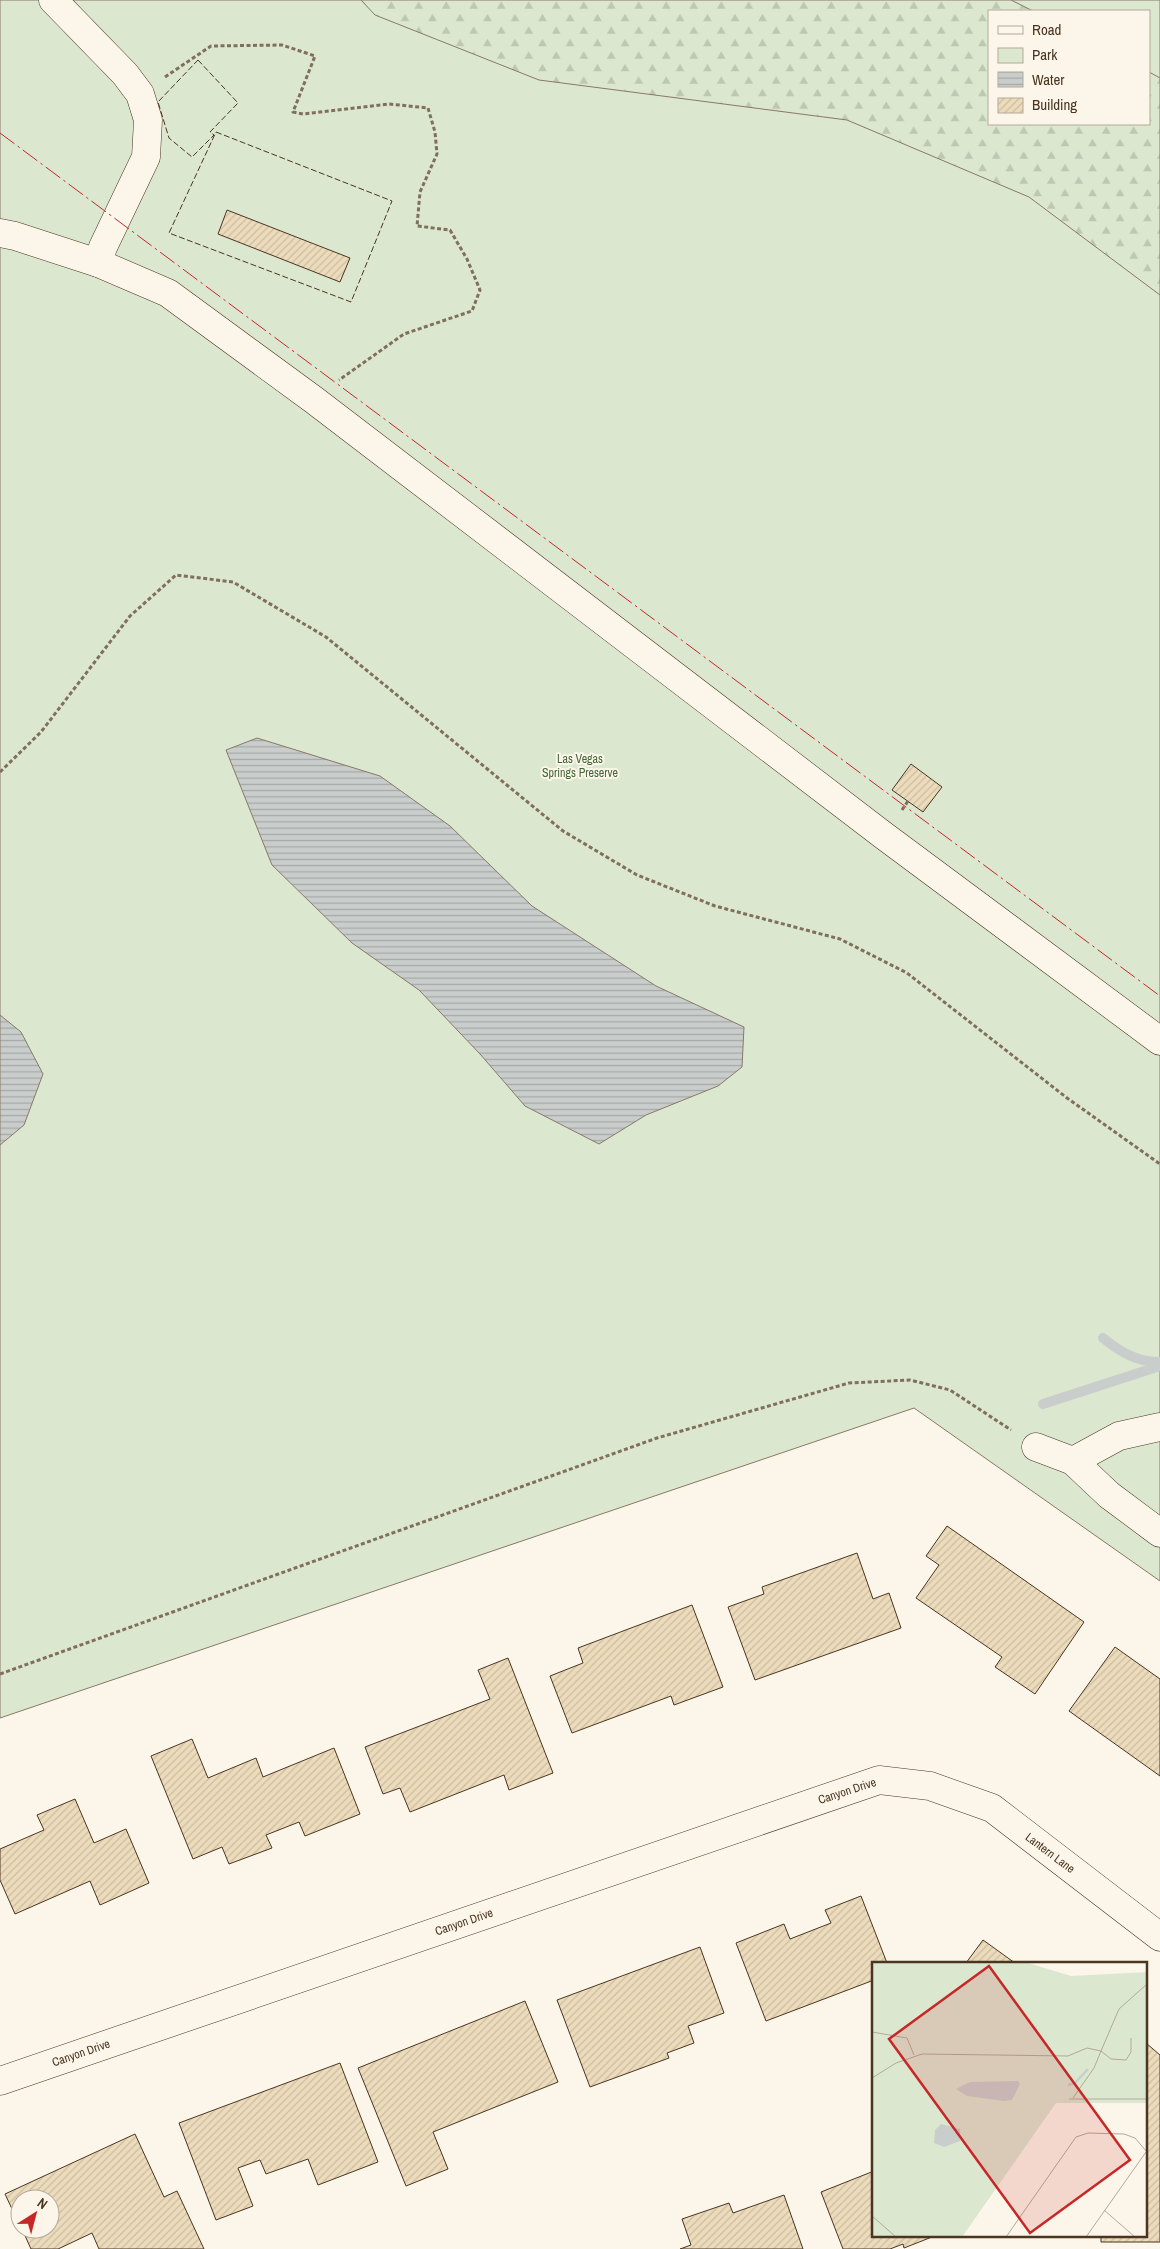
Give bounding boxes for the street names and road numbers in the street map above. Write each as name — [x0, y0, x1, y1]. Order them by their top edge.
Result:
street label: Canyon Drive — [816, 1774, 878, 1808]
street label: Lantern Lane — [1022, 1829, 1078, 1877]
street label: Canyon Drive — [433, 1905, 495, 1939]
street label: Canyon Drive — [50, 2036, 112, 2070]

